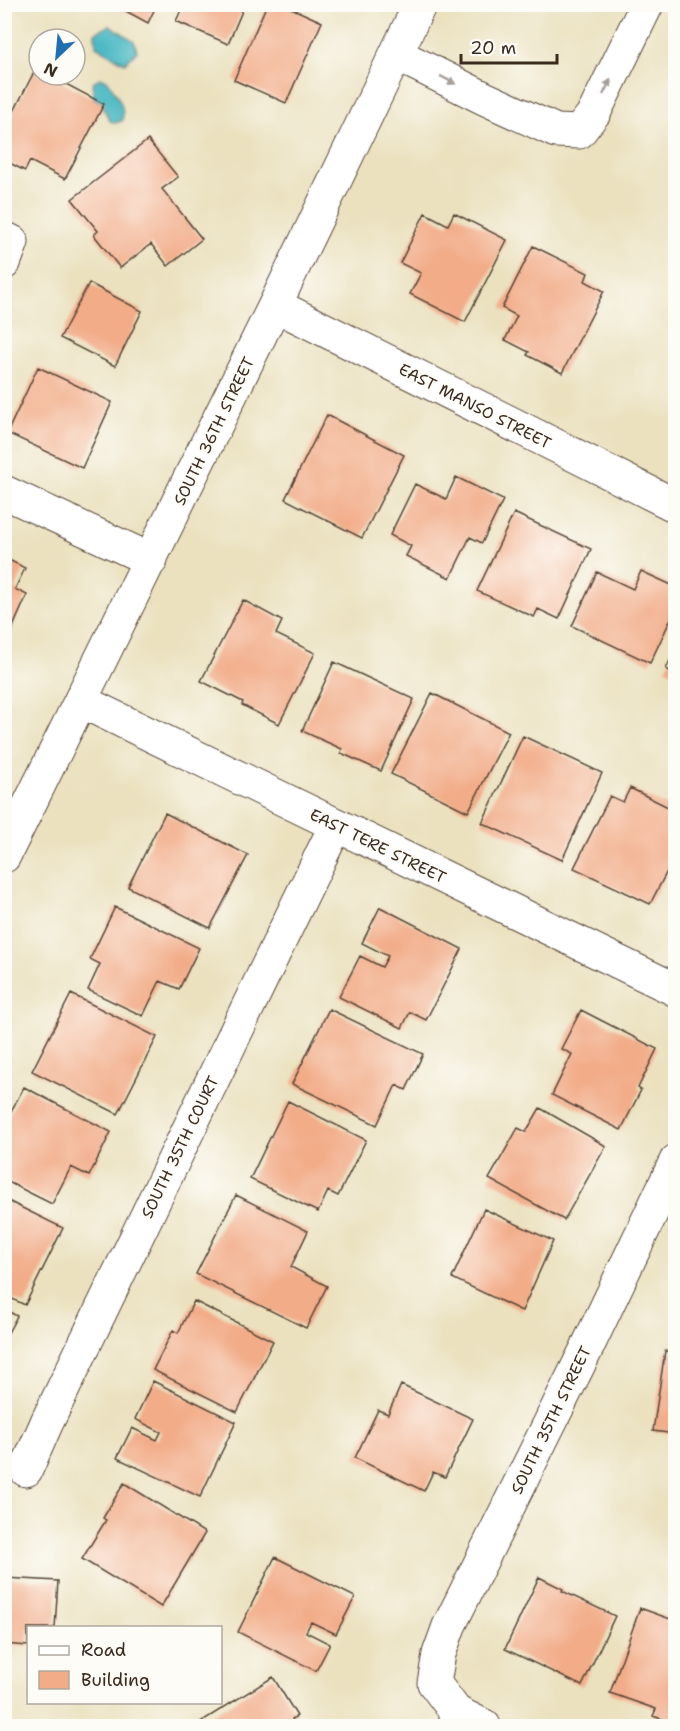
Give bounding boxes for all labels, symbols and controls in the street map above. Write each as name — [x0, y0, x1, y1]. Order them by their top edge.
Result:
north arrow — [27, 27, 87, 87]
scale bar — [461, 27, 557, 65]
text: 20 m — [470, 36, 516, 60]
text: N — [40, 58, 61, 82]
one-way arrow — [440, 76, 457, 85]
one-way arrow — [602, 78, 611, 95]
street label: SOUTH 36TH STREET — [169, 353, 259, 509]
street label: EAST MANSO STREET — [395, 358, 555, 454]
street label: EAST TERE STREET — [306, 804, 450, 888]
street label: SOUTH 35TH COURT — [136, 1072, 224, 1222]
street label: SOUTH 35TH STREET — [506, 1342, 596, 1498]
legend — [27, 1626, 222, 1704]
text: Road — [81, 1638, 126, 1662]
text: Building — [81, 1668, 150, 1692]

